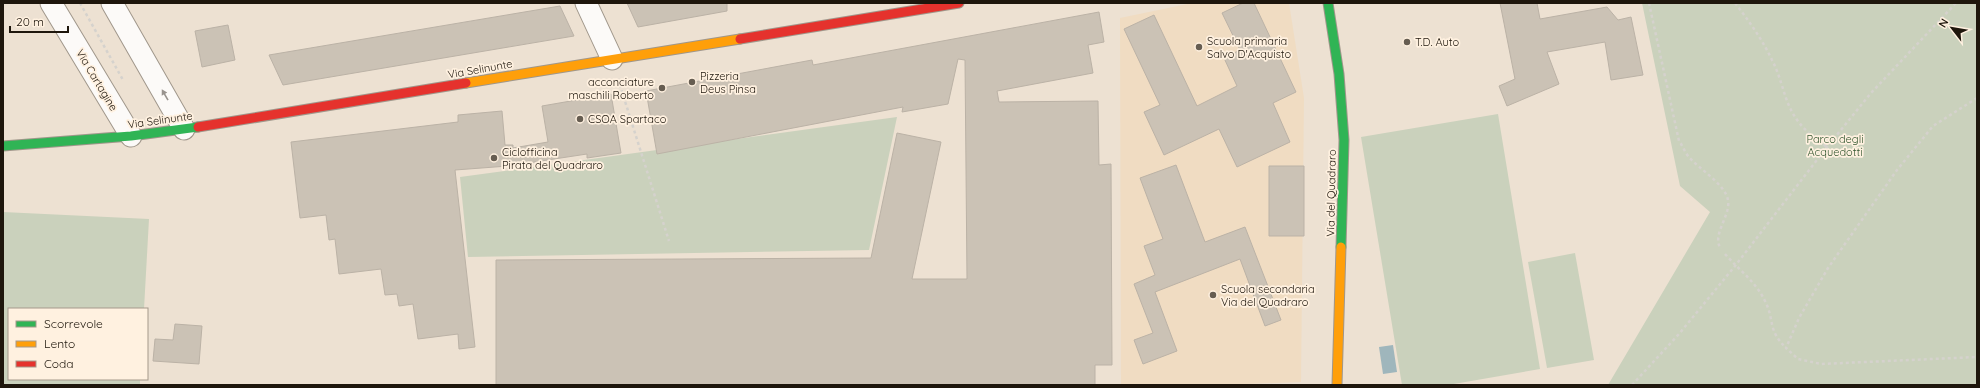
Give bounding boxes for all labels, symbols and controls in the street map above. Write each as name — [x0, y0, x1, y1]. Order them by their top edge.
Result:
scale bar — [10, 8, 68, 34]
north arrow — [1932, 8, 1972, 48]
text: 20 m — [16, 14, 44, 29]
text: N — [1935, 16, 1952, 30]
place label: Scuola primaria Salvo D'Acquisto — [1207, 34, 1291, 61]
place label: T.D. Auto — [1415, 35, 1459, 49]
marker: T.D. Auto — [1402, 37, 1412, 47]
marker: Scuola primaria Salvo D'Acquisto — [1194, 42, 1204, 52]
street label: Via Cartagine — [73, 47, 121, 113]
street label: Via Selinunte — [447, 56, 513, 82]
place label: Pizzeria Deus Pinsa — [700, 69, 756, 96]
place label: acconciature maschili Roberto — [569, 75, 654, 102]
marker: Pizzeria Deus Pinsa — [687, 77, 697, 87]
marker: acconciature maschili Roberto — [657, 83, 667, 93]
one-way arrow — [162, 89, 169, 101]
street label: Via Selinunte — [127, 109, 193, 131]
place label: CSOA Spartaco — [588, 112, 667, 126]
marker: CSOA Spartaco — [575, 114, 585, 124]
park label: Parco degli Acquedotti — [1806, 132, 1864, 159]
place label: Ciclofficina Pirata del Quadraro — [502, 145, 603, 172]
street label: Via del Quadraro — [1323, 149, 1339, 237]
marker: Ciclofficina Pirata del Quadraro — [489, 153, 499, 163]
place label: Scuola secondaria Via del Quadraro — [1221, 282, 1315, 309]
marker: Scuola secondaria Via del Quadraro — [1208, 290, 1218, 300]
legend — [8, 308, 148, 380]
text: Scorrevole — [44, 316, 103, 331]
text: Lento — [44, 336, 75, 351]
text: Coda — [44, 356, 74, 371]

